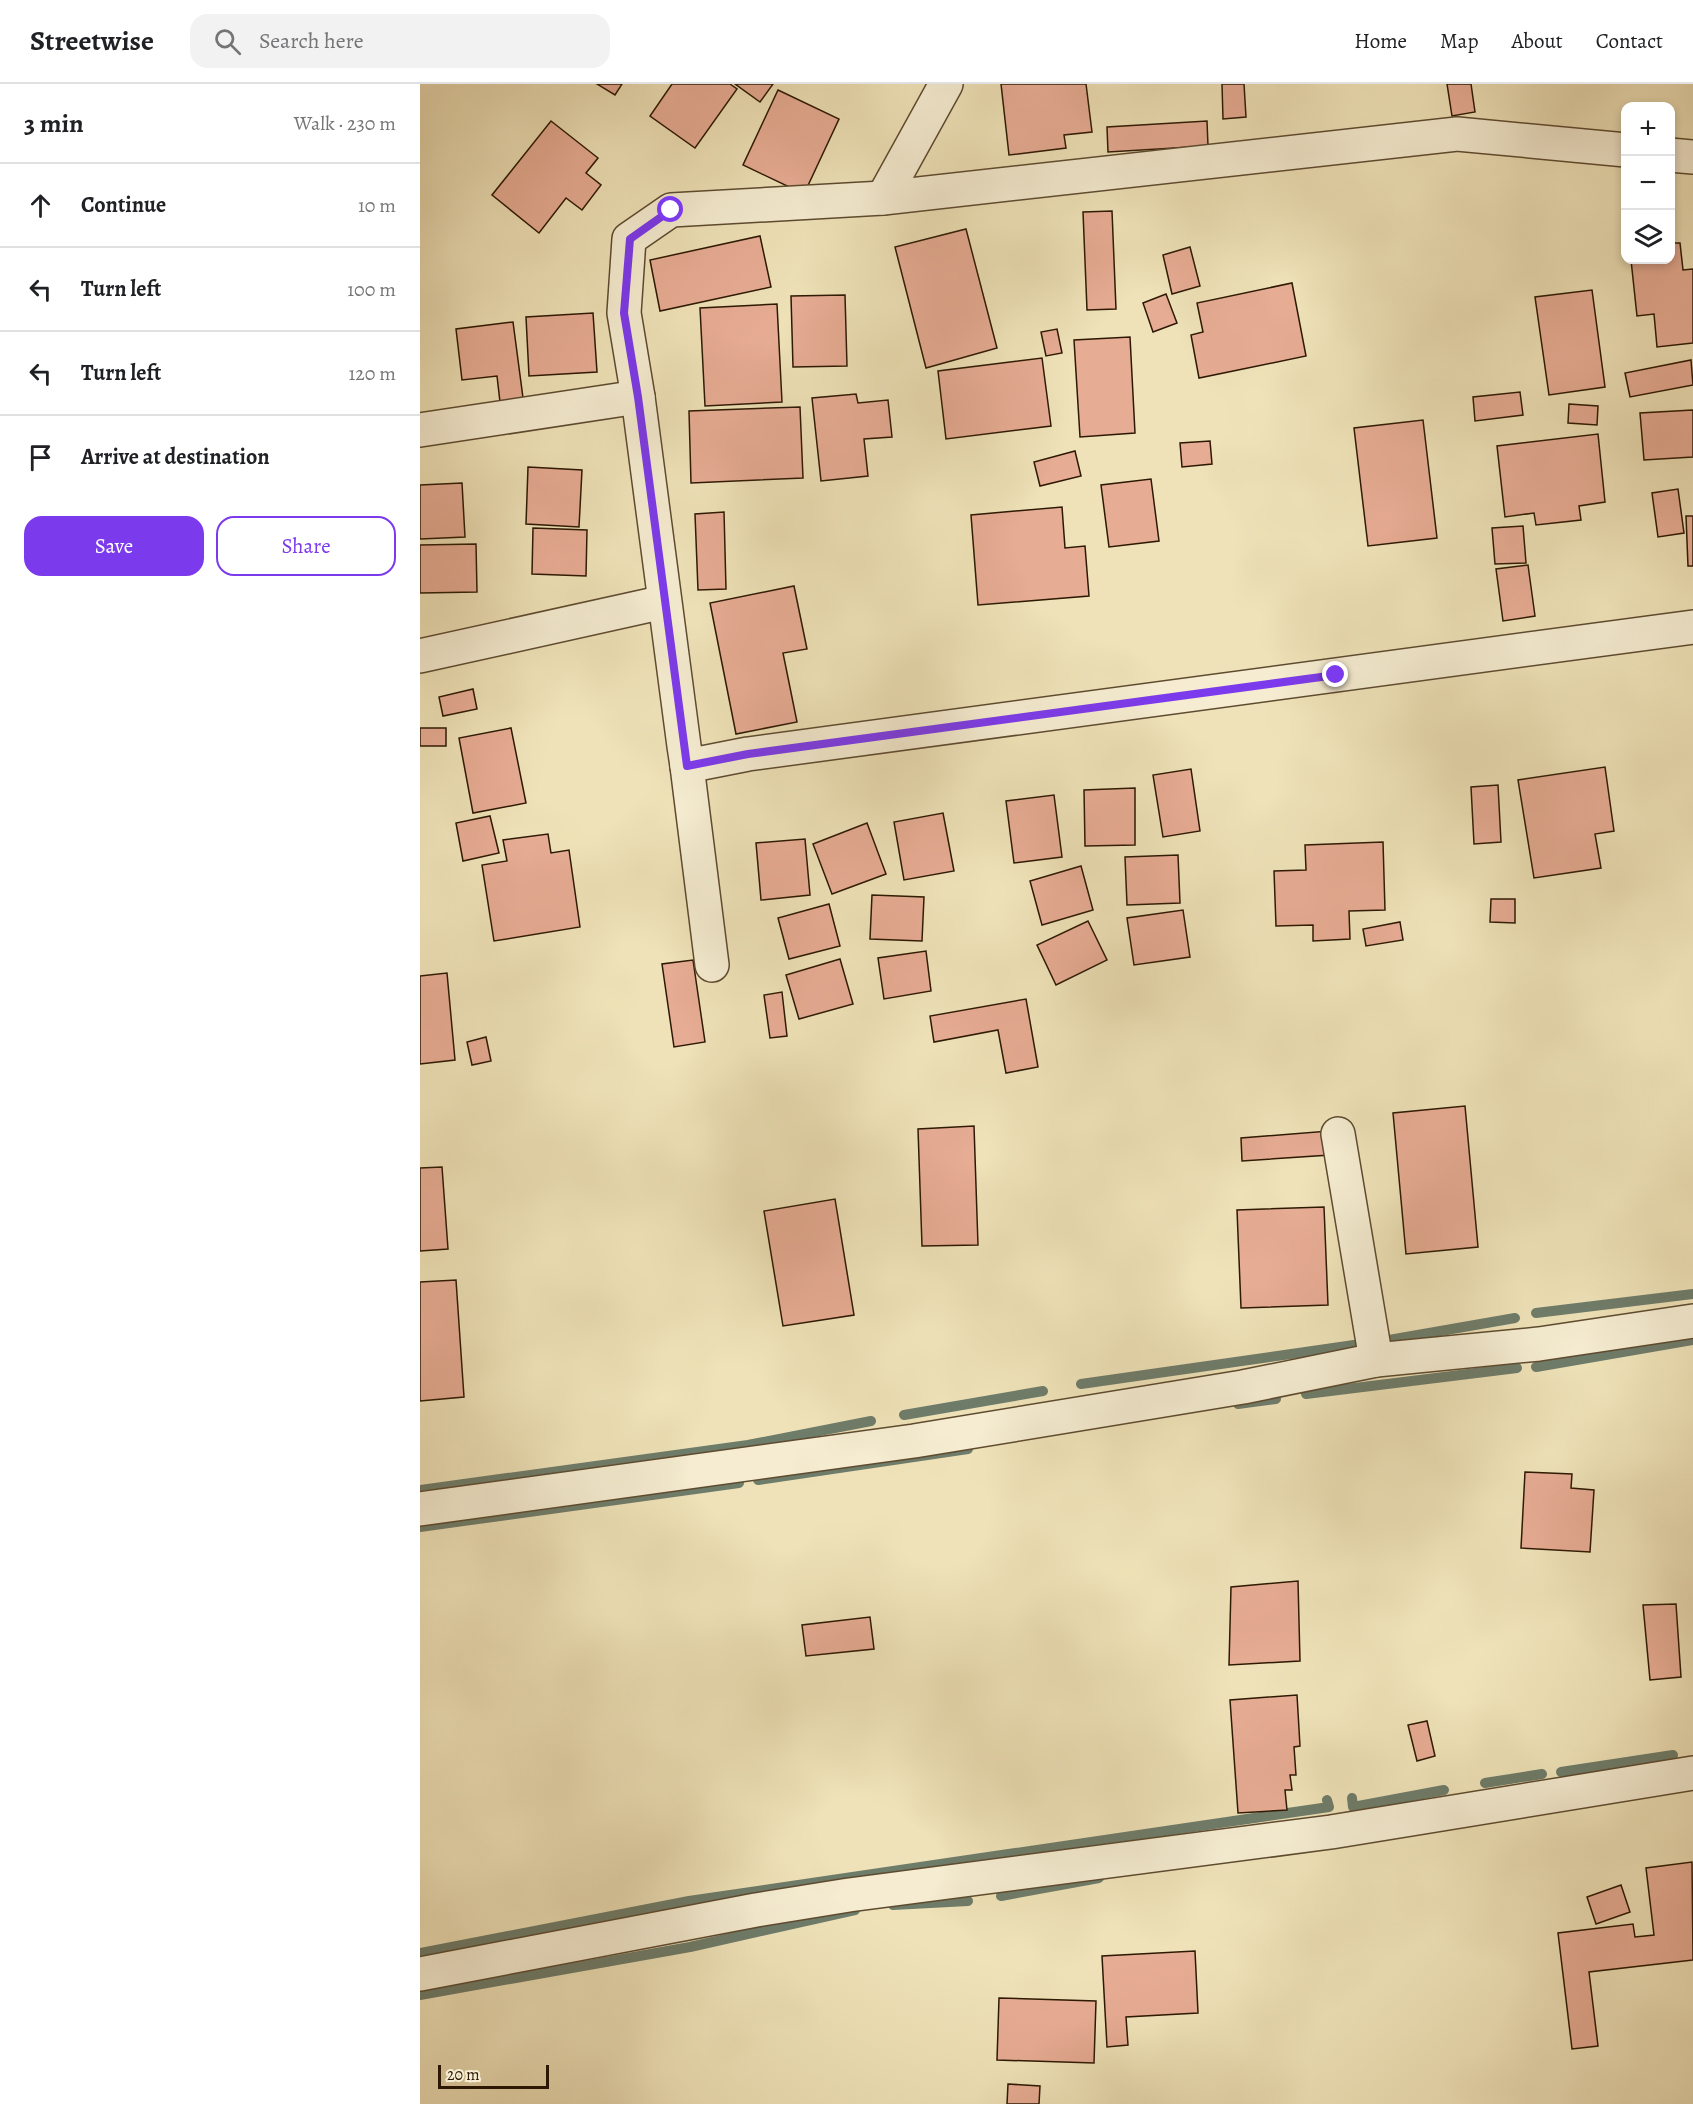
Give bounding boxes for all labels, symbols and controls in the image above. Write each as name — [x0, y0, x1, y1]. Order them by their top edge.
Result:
search box — [190, 14, 610, 68]
text: Streetwise — [30, 22, 154, 60]
icon: search — [211, 25, 244, 58]
text: Search here — [259, 26, 364, 56]
text: Home — [1354, 27, 1407, 55]
text: Map — [1440, 27, 1478, 55]
text: About — [1511, 27, 1563, 55]
text: Contact — [1596, 27, 1663, 55]
map controls — [1621, 102, 1675, 264]
button: + — [1621, 102, 1675, 156]
text: 3 min — [24, 106, 84, 141]
text: Walk · 230 m — [294, 110, 396, 137]
button: − — [1621, 156, 1675, 210]
icon: ahead — [24, 189, 57, 222]
text: Continue — [81, 190, 166, 220]
text: 10 m — [358, 192, 396, 219]
route start — [657, 196, 683, 222]
button: layers — [1621, 210, 1675, 264]
icon: left — [24, 273, 57, 306]
text: Turn left — [81, 274, 161, 304]
text: 100 m — [347, 276, 396, 303]
icon: left — [24, 357, 57, 390]
text: Turn left — [81, 358, 161, 388]
text: 120 m — [348, 360, 396, 387]
icon: arrive — [24, 441, 57, 474]
text: Arrive at destination — [81, 442, 270, 472]
button: Save — [24, 516, 204, 576]
button: Share — [216, 516, 396, 576]
route end — [1322, 661, 1348, 687]
scale bar — [438, 2062, 549, 2090]
text: 20 m — [447, 2064, 480, 2086]

